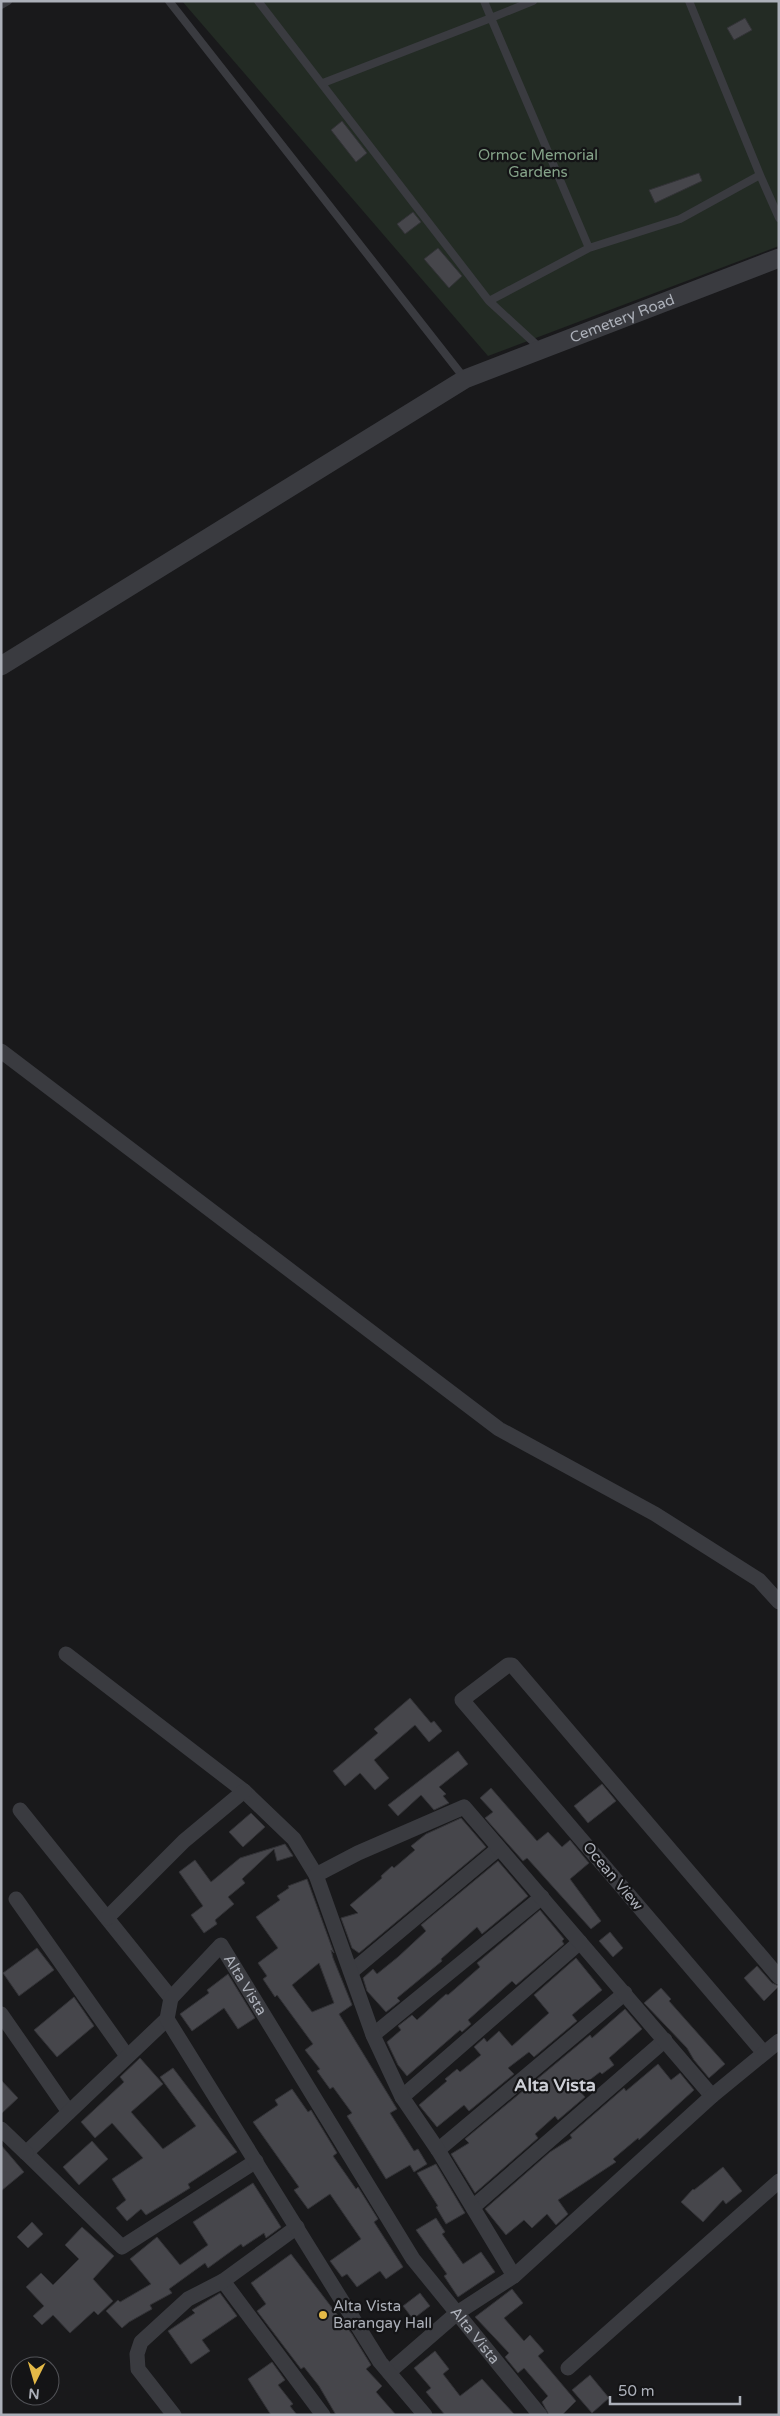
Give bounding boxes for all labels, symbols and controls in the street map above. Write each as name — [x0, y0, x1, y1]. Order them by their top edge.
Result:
park label: Ormoc Memorial Gardens — [478, 146, 598, 181]
street label: Cemetery Road — [567, 290, 677, 347]
street label: Ocean View — [579, 1838, 647, 1914]
street label: Alta Vista — [220, 1951, 271, 2018]
district label: Alta Vista — [514, 2074, 596, 2096]
place label: Alta Vista Barangay Hall — [333, 2297, 432, 2332]
street label: Alta Vista — [447, 2303, 504, 2367]
marker: Alta Vista Barangay Hall — [317, 2309, 329, 2321]
north arrow — [10, 2356, 60, 2406]
scale bar — [610, 2374, 740, 2406]
text: 50 m — [618, 2382, 655, 2400]
text: N — [28, 2384, 40, 2402]

